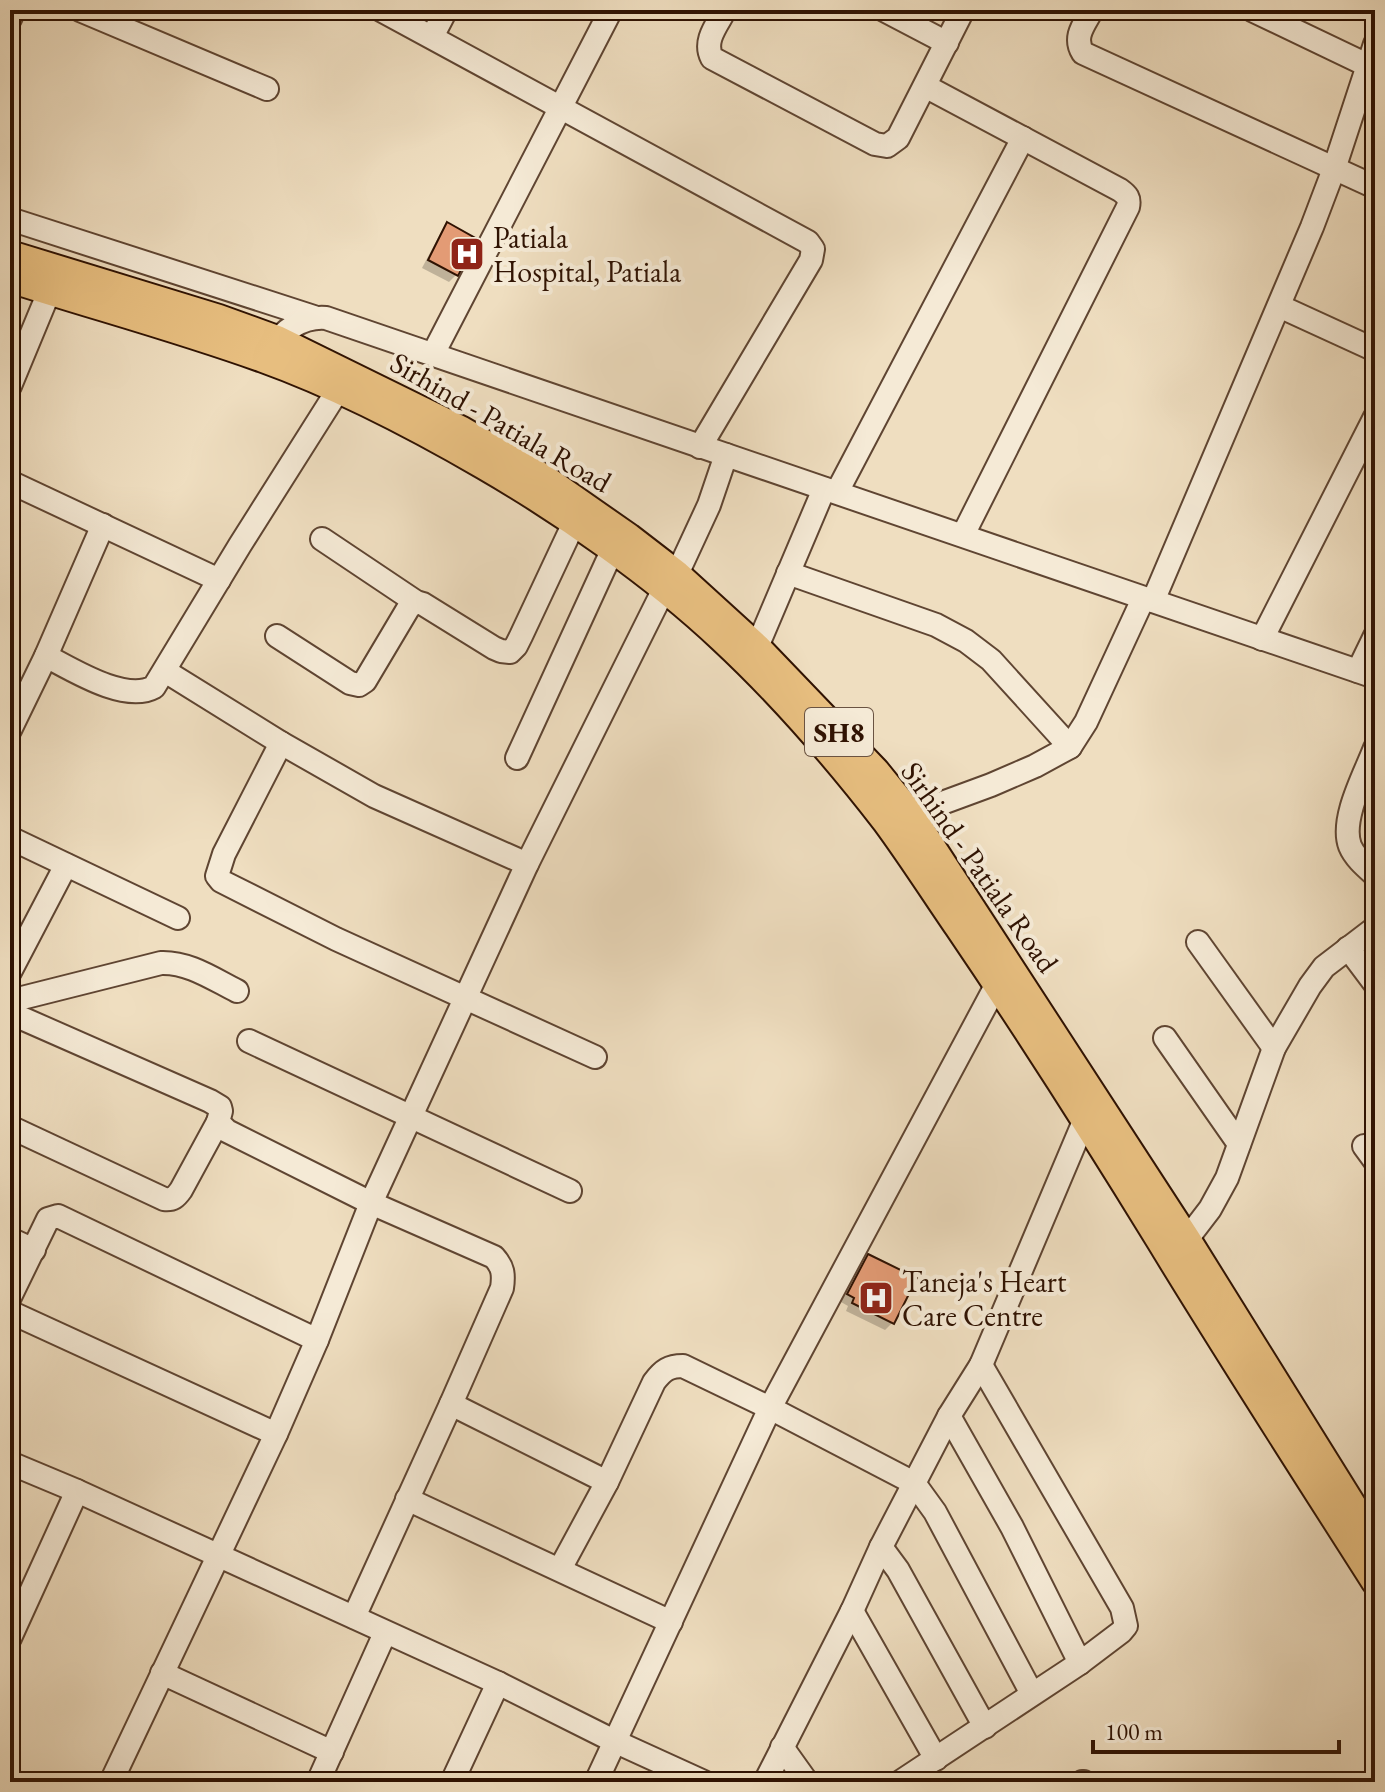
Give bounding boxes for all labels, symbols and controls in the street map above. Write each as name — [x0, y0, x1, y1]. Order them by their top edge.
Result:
place label: Patiala Hospital, Patiala — [493, 218, 681, 291]
hospital icon: Patiala Hospital, Patiala — [448, 235, 486, 273]
street label: Sirhind - Patiala Road — [383, 343, 619, 502]
road number: SH8 — [805, 708, 873, 756]
street label: Sirhind - Patiala Road — [893, 754, 1068, 981]
place label: Taneja's Heart Care Centre — [902, 1262, 1067, 1335]
hospital icon: Taneja's Heart Care Centre — [857, 1279, 895, 1317]
scale bar — [1093, 1704, 1339, 1754]
text: 100 m — [1105, 1716, 1163, 1747]

